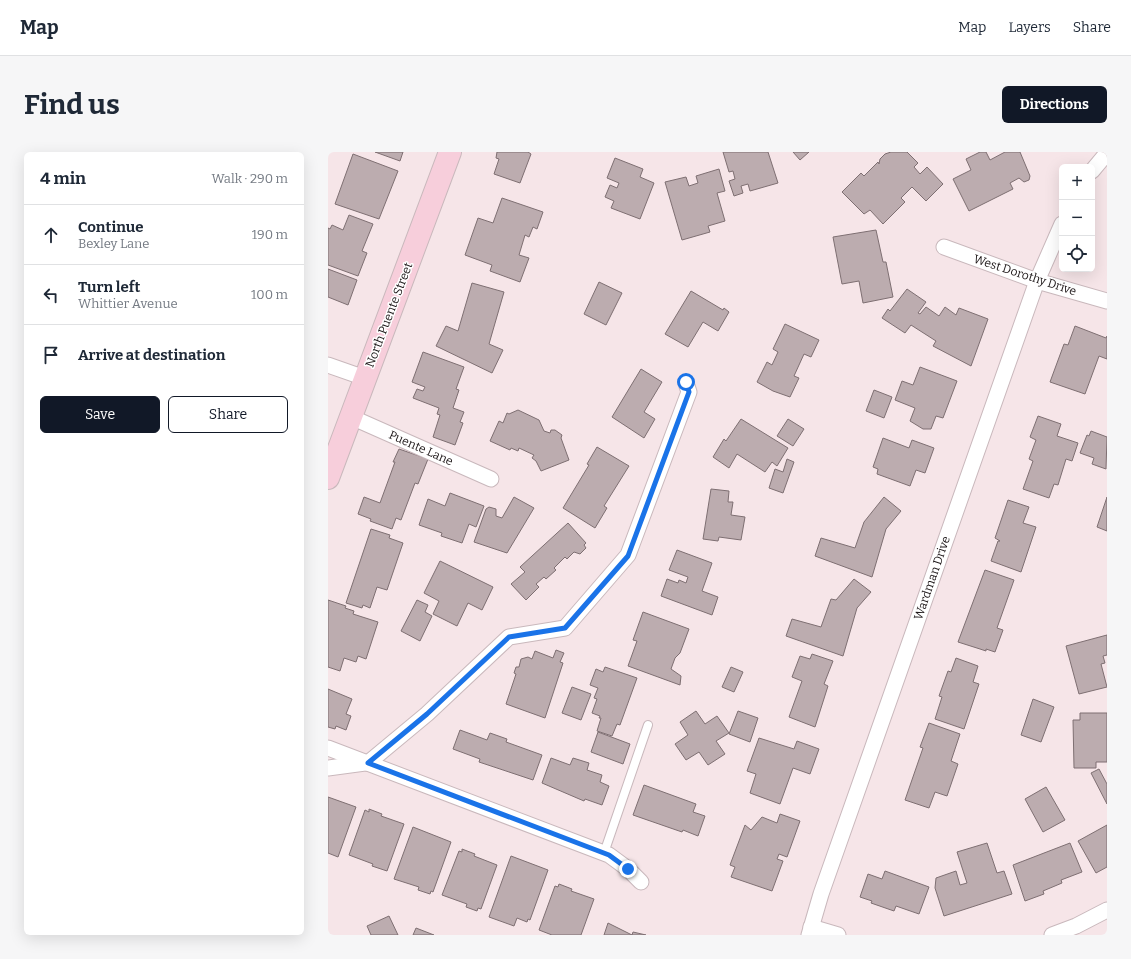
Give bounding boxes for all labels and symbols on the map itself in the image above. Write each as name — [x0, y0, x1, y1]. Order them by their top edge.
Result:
street label: West Dorothy Drive — [972, 252, 1078, 298]
street label: North Puente Street — [363, 260, 416, 369]
route start — [677, 373, 695, 391]
street label: Puente Lane — [387, 428, 455, 468]
street label: Wardman Drive — [911, 534, 953, 622]
route end — [619, 860, 637, 878]

